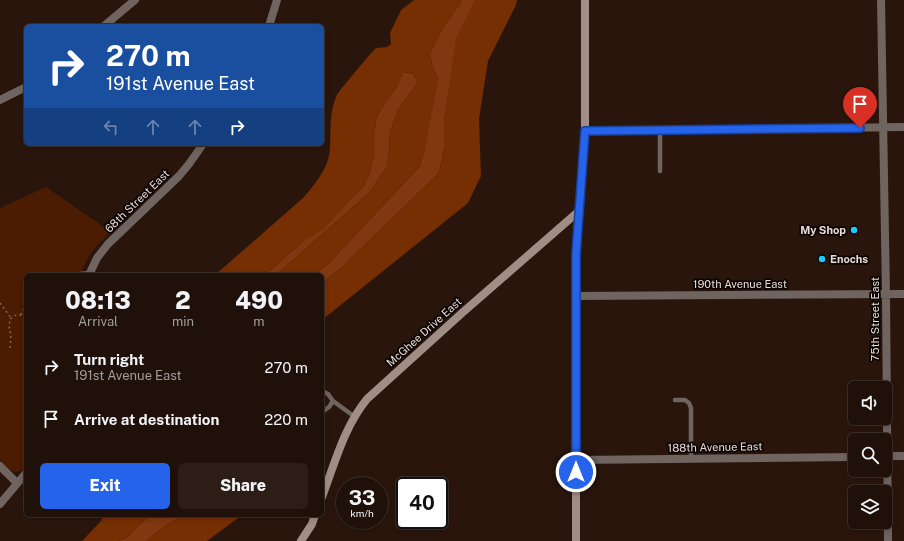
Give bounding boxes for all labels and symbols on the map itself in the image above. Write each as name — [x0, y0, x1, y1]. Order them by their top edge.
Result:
pin — [843, 87, 877, 128]
street label: 68th Street East — [102, 167, 172, 235]
place label: My Shop — [800, 224, 846, 236]
marker: My Shop — [849, 225, 859, 235]
place label: Enochs — [830, 253, 868, 265]
marker: Enochs — [817, 254, 827, 264]
street label: 75th Street East — [869, 277, 881, 361]
street label: 190th Avenue East — [693, 278, 787, 290]
street label: McGhee Drive East — [384, 295, 464, 369]
street label: 188th Avenue East — [667, 440, 763, 454]
position arrow — [555, 451, 597, 493]
speed limit sign: 40 — [396, 477, 448, 529]

